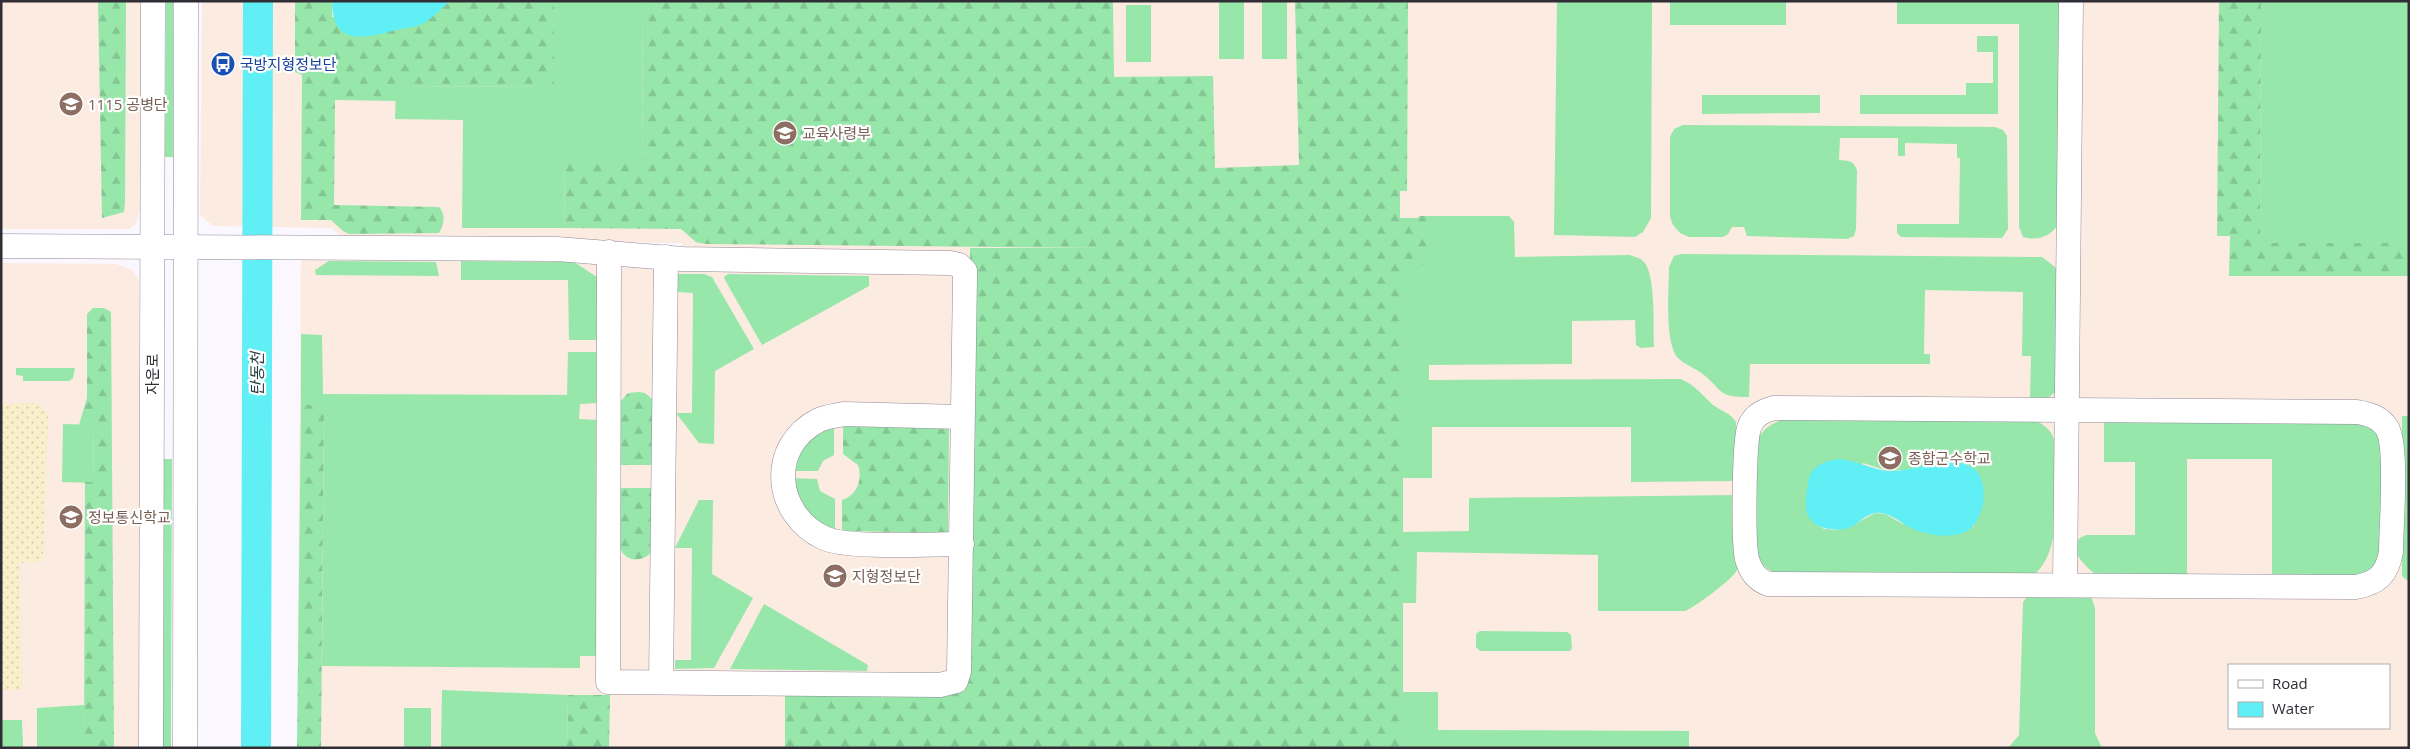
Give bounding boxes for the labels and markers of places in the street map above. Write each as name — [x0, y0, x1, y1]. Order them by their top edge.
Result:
bus stop icon: 국방지형정보단 — [210, 51, 236, 77]
place label: 국방지형정보단 — [240, 54, 337, 74]
school or university icon: 1115 공병단 — [58, 91, 84, 117]
place label: 1115 공병단 — [88, 94, 168, 114]
school or university icon: 교육사령부 — [772, 120, 798, 146]
place label: 교육사령부 — [802, 123, 871, 143]
school or university icon: 종합군수학교 — [1877, 445, 1903, 471]
place label: 종합군수학교 — [1908, 448, 1991, 468]
school or university icon: 정보통신학교 — [58, 504, 84, 530]
place label: 정보통신학교 — [88, 507, 171, 527]
school or university icon: 지형정보단 — [822, 563, 848, 589]
place label: 지형정보단 — [852, 566, 921, 586]

